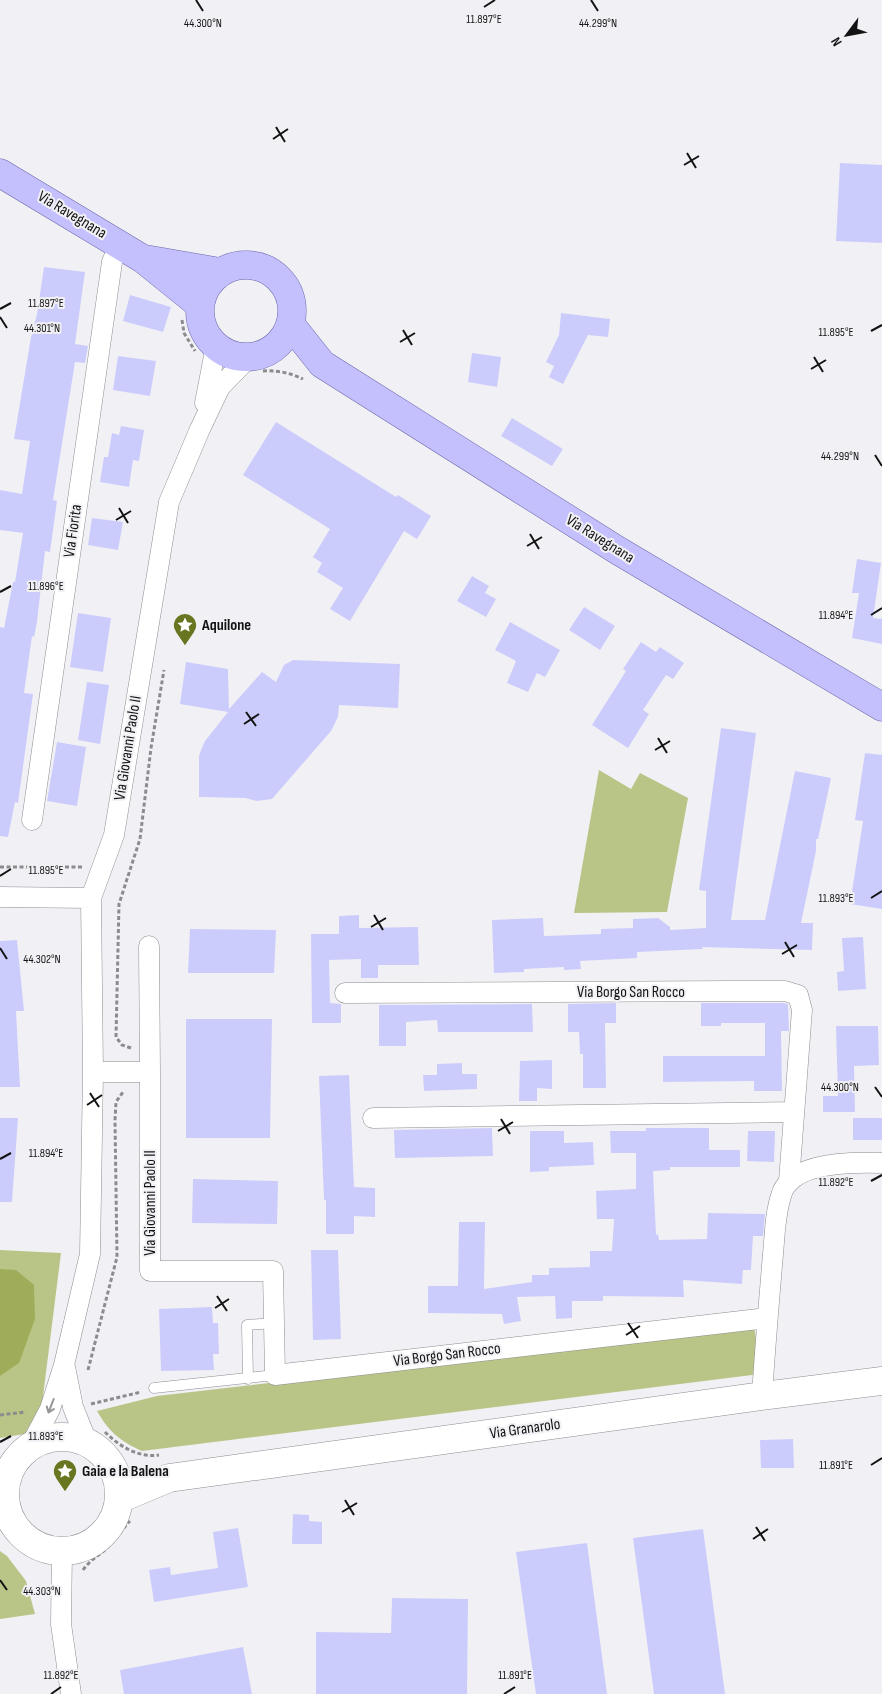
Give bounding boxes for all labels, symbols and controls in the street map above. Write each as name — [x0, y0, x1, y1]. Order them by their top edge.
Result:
north arrow — [822, 10, 872, 60]
text: 11.897°E — [466, 12, 502, 27]
text: 44.300°N — [184, 16, 222, 31]
text: 44.299°N — [579, 16, 617, 31]
text: N — [827, 34, 846, 49]
street label: Via Ravegnana — [34, 187, 110, 243]
text: 11.897°E — [28, 296, 64, 311]
text: 44.301°N — [24, 321, 60, 336]
text: 11.895°E — [819, 325, 853, 340]
text: 44.299°N — [821, 449, 859, 464]
street label: Via Fiorita — [60, 503, 86, 559]
street label: Via Ravegnana — [562, 511, 638, 567]
text: 11.896°E — [28, 579, 64, 594]
text: 11.894°E — [819, 608, 853, 623]
place icon: Aquilone — [172, 612, 198, 646]
place label: Aquilone — [201, 616, 251, 635]
street label: Via Giovanni Paolo II — [110, 694, 146, 802]
text: 11.895°E — [29, 863, 63, 878]
text: 11.893°E — [818, 891, 854, 906]
text: 44.302°N — [23, 952, 61, 967]
street label: Via Borgo San Rocco — [577, 983, 685, 1002]
text: 44.300°N — [821, 1080, 859, 1095]
text: 11.894°E — [29, 1146, 63, 1161]
street label: Via Giovanni Paolo II — [141, 1150, 160, 1256]
text: 11.892°E — [819, 1175, 854, 1190]
street label: Via Borgo San Rocco — [392, 1339, 502, 1371]
one-way arrow — [46, 1398, 55, 1413]
street label: Via Granarolo — [489, 1415, 561, 1443]
text: 11.893°E — [28, 1429, 64, 1444]
place icon: Gaia e la Balena — [52, 1458, 78, 1492]
text: 11.891°E — [819, 1458, 853, 1473]
place label: Gaia e la Balena — [82, 1462, 169, 1481]
text: 44.303°N — [23, 1584, 61, 1599]
text: 11.892°E — [44, 1668, 79, 1683]
text: 11.891°E — [498, 1668, 532, 1683]

